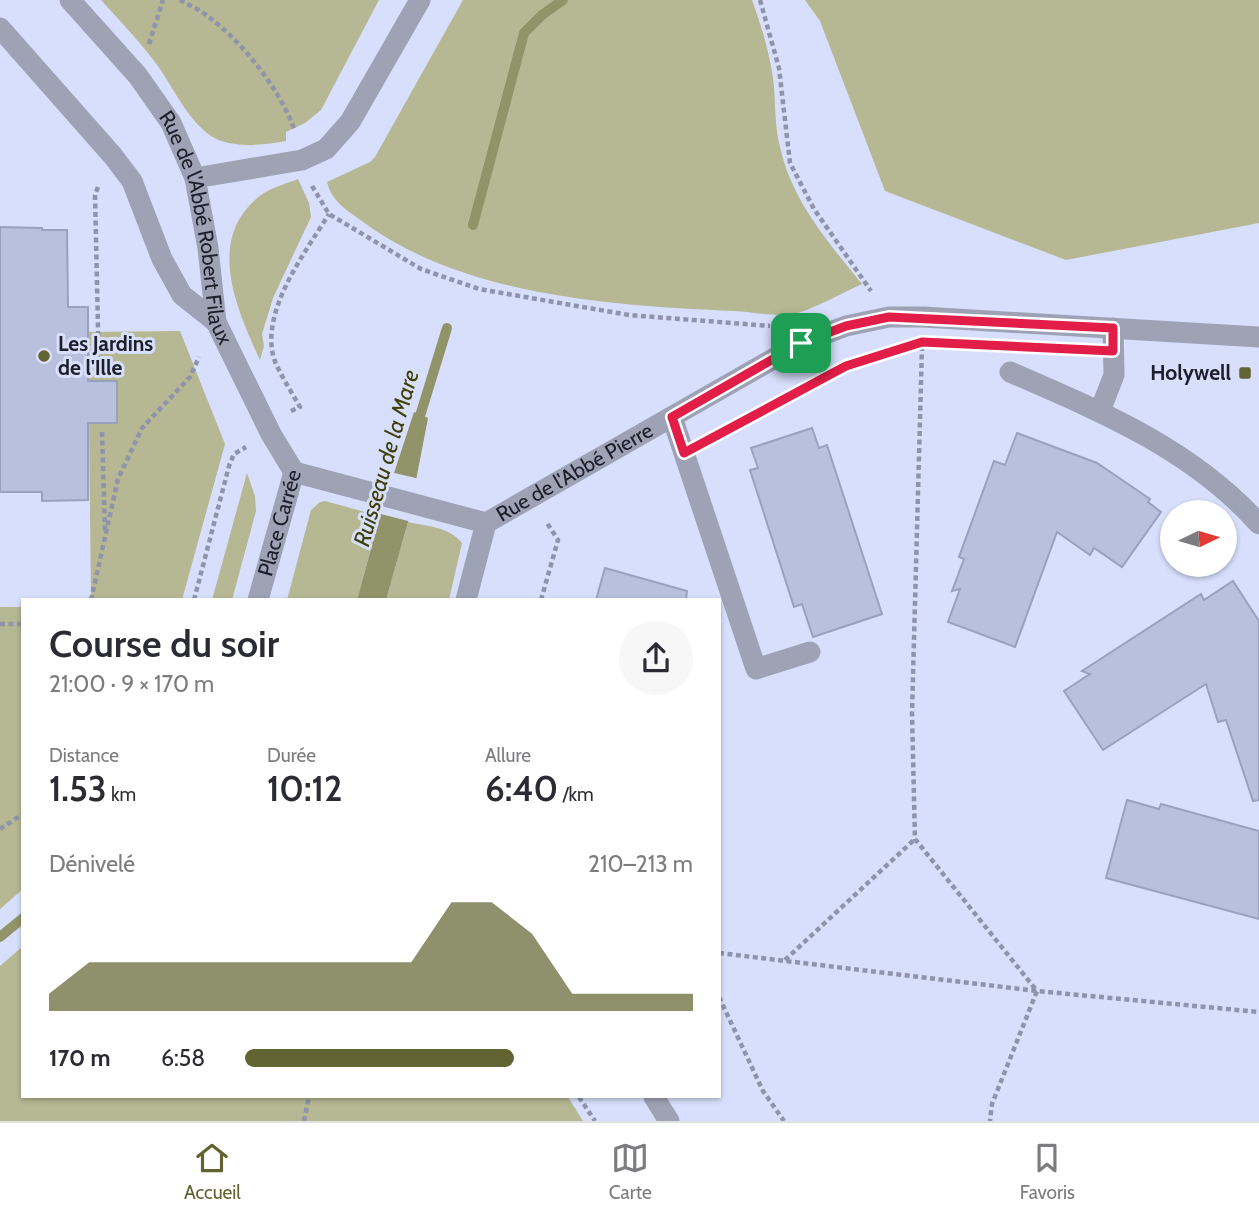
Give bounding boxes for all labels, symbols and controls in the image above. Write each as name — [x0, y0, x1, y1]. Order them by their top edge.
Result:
street label: Rue de l'Abbé Robert Filaux — [154, 106, 238, 349]
pin — [771, 313, 831, 373]
icon: arrive — [782, 324, 820, 362]
place label: Les Jardins de l'Ille — [58, 331, 153, 380]
marker: Les Jardins de l'Ille — [36, 348, 52, 364]
place label: Holywell — [1150, 360, 1231, 385]
marker: Holywell — [1237, 365, 1253, 381]
water label: Ruisseau de la Mare — [347, 366, 425, 550]
street label: Rue de l'Abbé Pierre — [492, 417, 657, 527]
street label: Place Carrée — [252, 467, 306, 579]
north arrow — [1160, 500, 1237, 578]
map controls — [1160, 500, 1237, 577]
text: Course du soir — [49, 620, 279, 667]
button: share — [619, 621, 693, 695]
text: 21:00 · 9 × 170 m — [49, 670, 214, 698]
text: Distance — [49, 744, 119, 767]
text: Durée — [267, 744, 316, 767]
text: Allure — [485, 744, 531, 767]
text: 1.53 — [49, 767, 107, 810]
text: 10:12 — [267, 767, 342, 810]
text: 6:40 — [485, 767, 558, 810]
text: km — [107, 783, 136, 806]
text: /km — [558, 783, 594, 806]
text: Dénivelé — [49, 850, 135, 878]
text: 210–213 m — [588, 850, 693, 878]
text: 170 m — [49, 1044, 110, 1072]
text: 6:58 — [161, 1044, 205, 1072]
tab: Accueil — [184, 1139, 241, 1204]
tab: Carte — [609, 1139, 652, 1204]
tab: Favoris — [1020, 1139, 1075, 1204]

